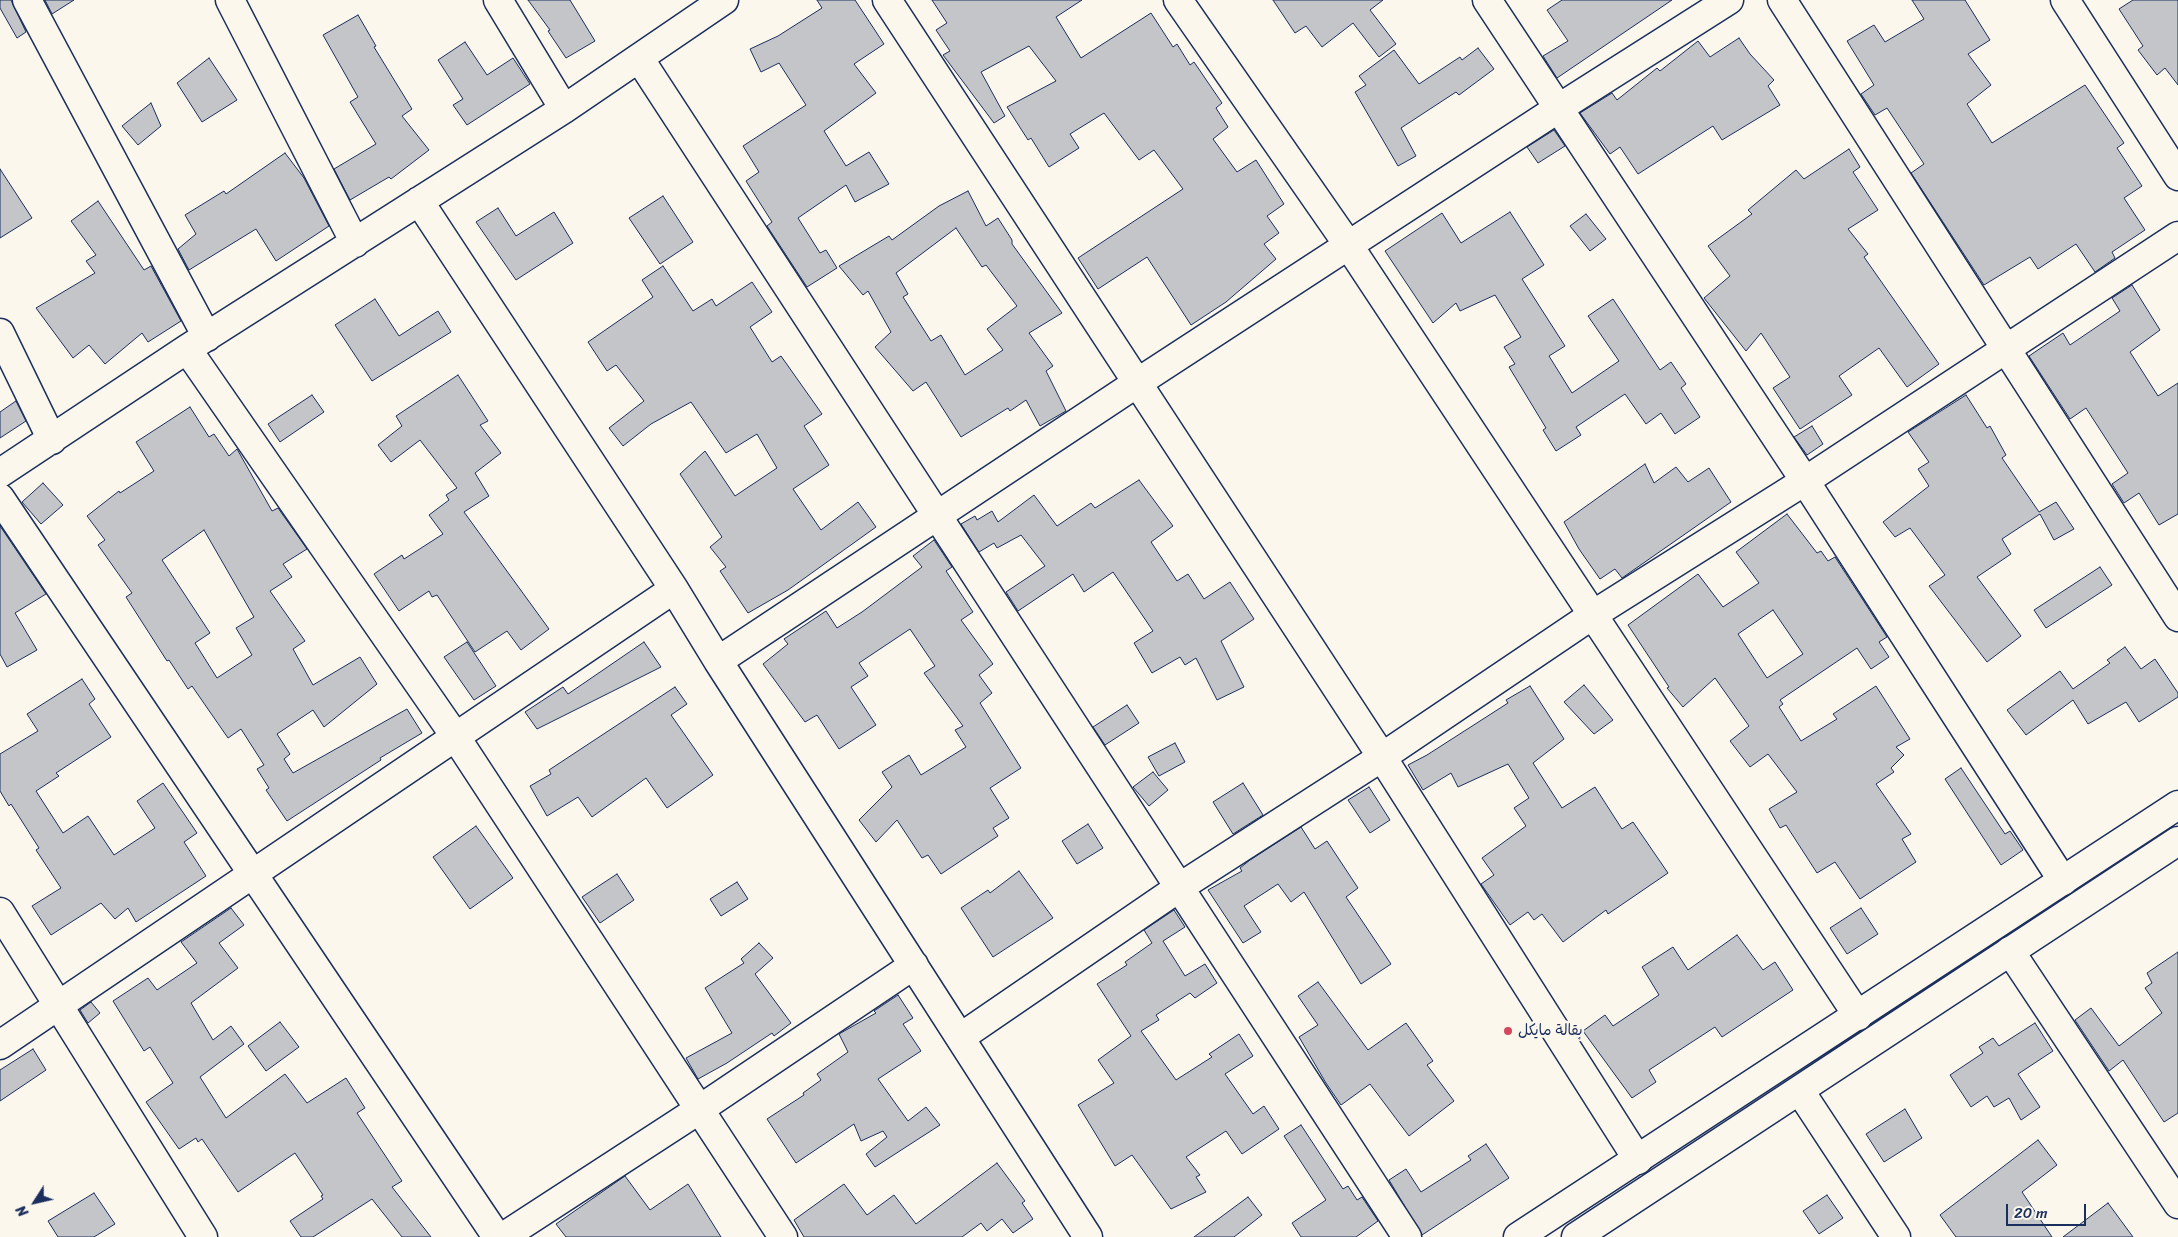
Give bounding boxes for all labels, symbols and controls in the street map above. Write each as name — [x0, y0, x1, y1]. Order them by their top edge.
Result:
place label: بقالة مايكل — [1518, 1022, 1583, 1040]
marker: بقالة مايكل — [1502, 1025, 1514, 1037]
north arrow — [10, 1177, 60, 1227]
scale bar — [2008, 1194, 2088, 1226]
text: N — [9, 1200, 35, 1222]
text: 20 m — [2014, 1200, 2048, 1226]

